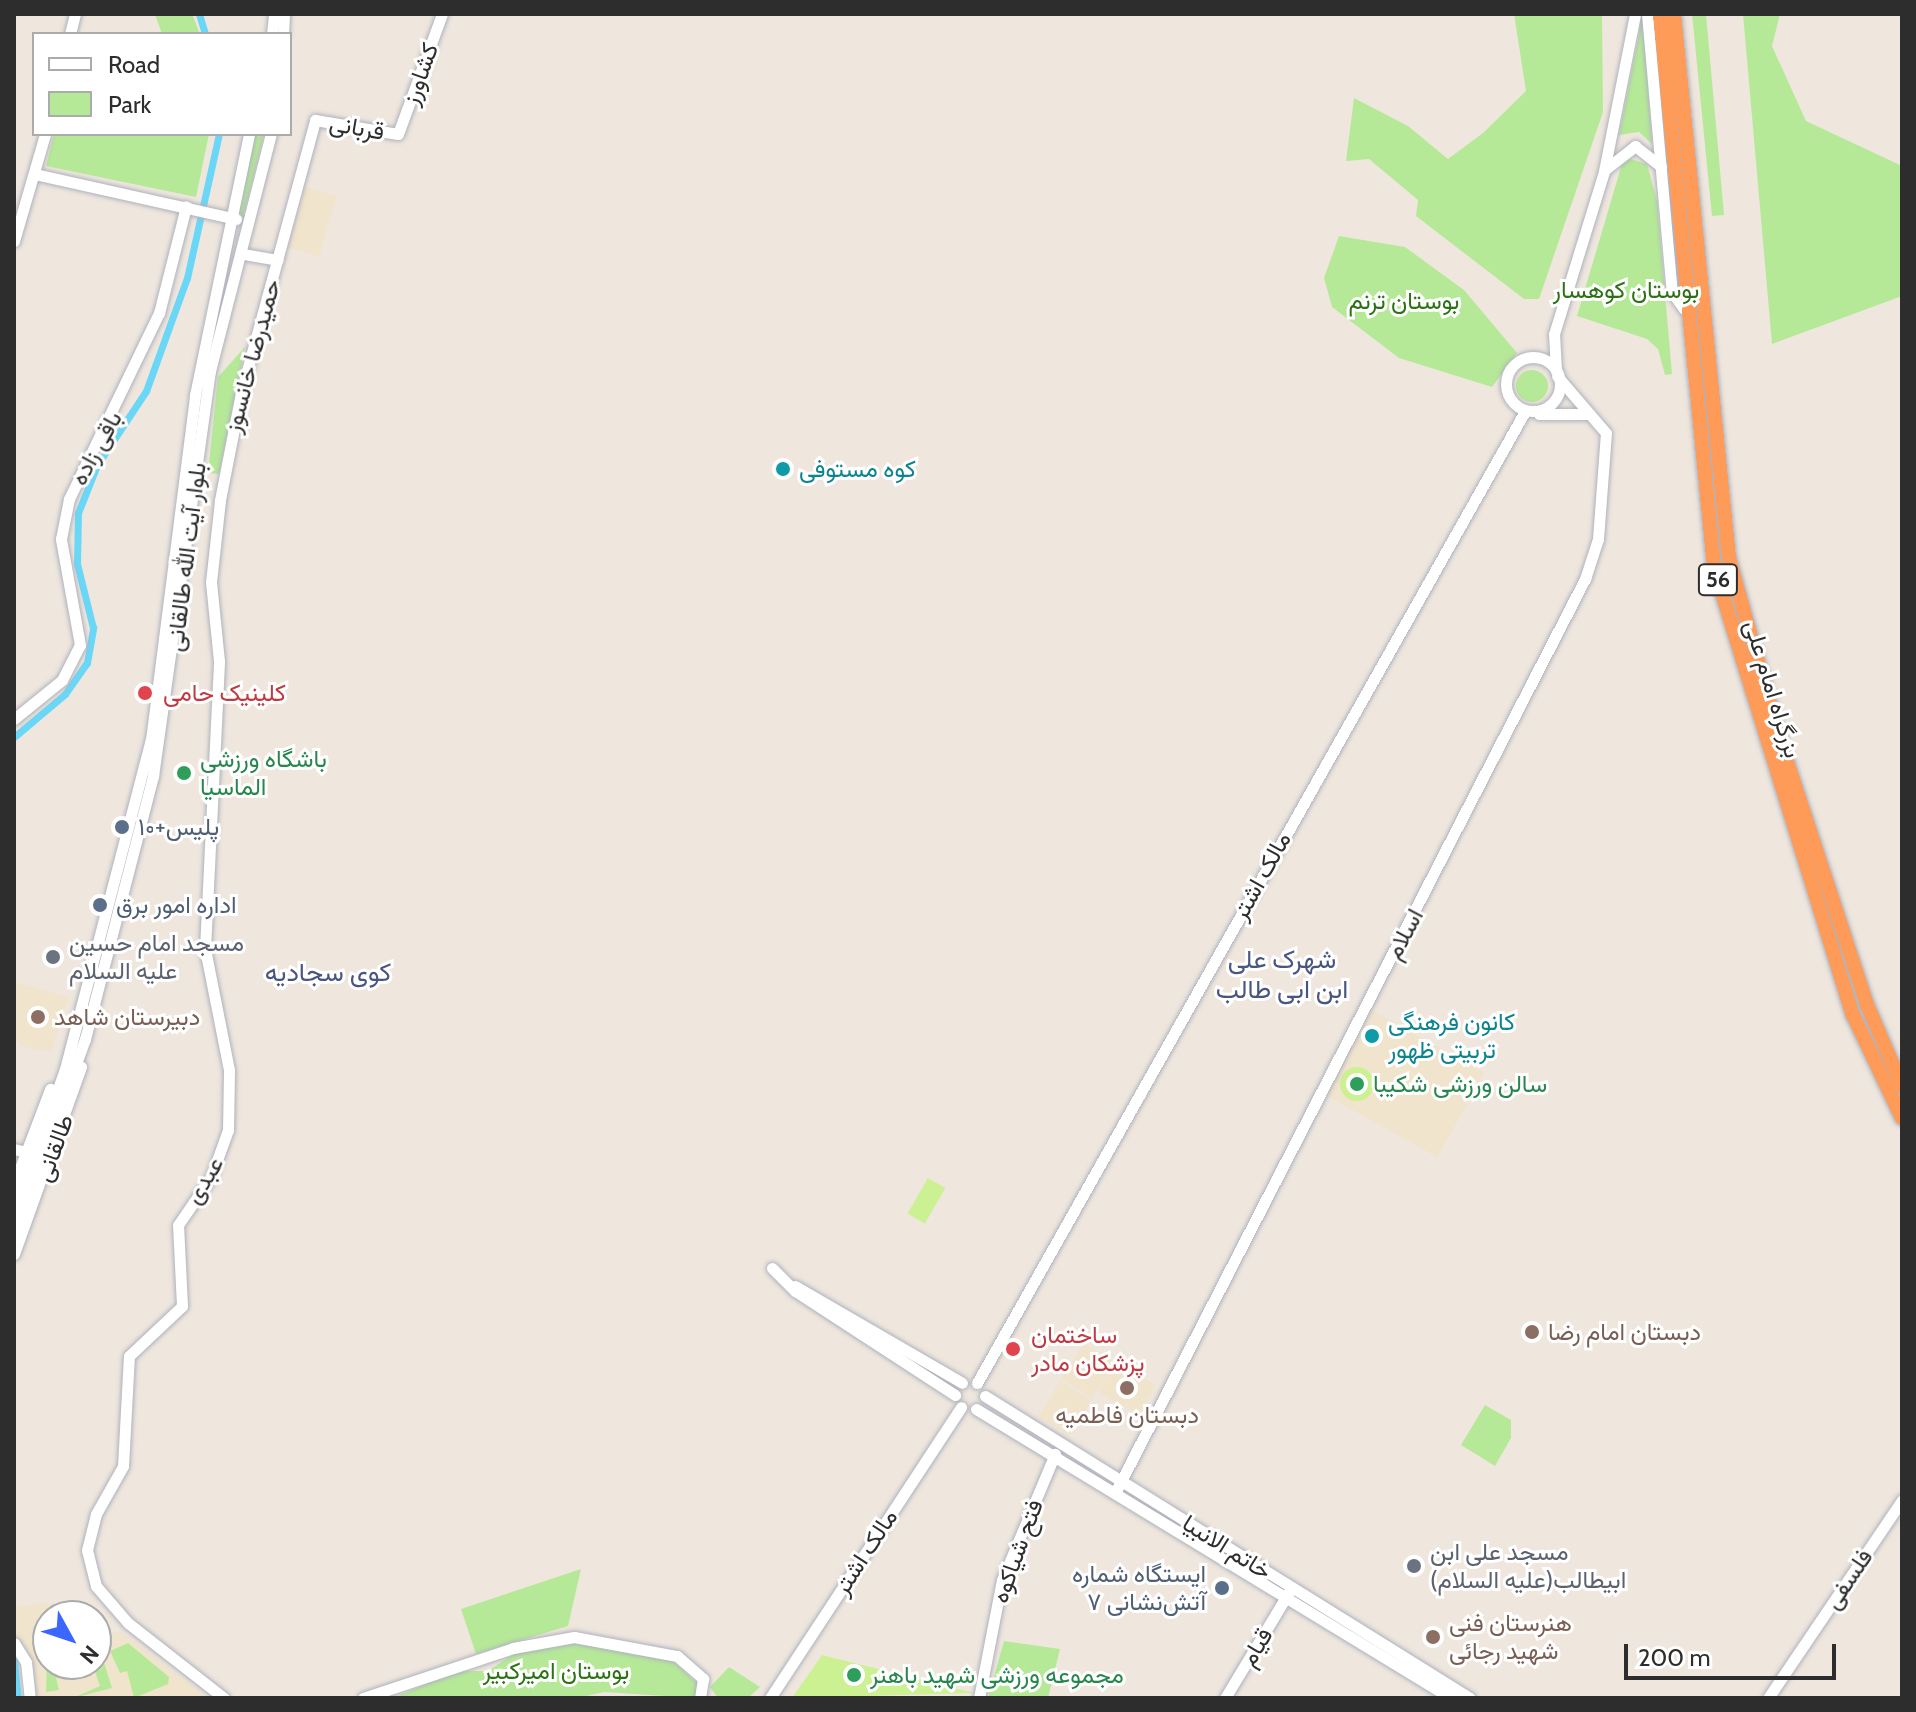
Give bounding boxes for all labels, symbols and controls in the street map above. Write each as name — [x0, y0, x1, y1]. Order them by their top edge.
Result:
legend — [32, 32, 292, 136]
street label: کشاورز — [396, 39, 444, 109]
text: Road — [108, 50, 160, 79]
text: Park — [108, 90, 151, 119]
street label: قربانی — [327, 108, 387, 146]
street label: حمیدرضا خانسوز — [218, 276, 286, 436]
park label: بوستان کوهسار — [1553, 276, 1699, 304]
park label: بوستان ترنم — [1349, 287, 1459, 315]
street label: باقی زاده — [64, 406, 128, 490]
place label: کوه مستوفی — [799, 455, 916, 483]
marker: کوه مستوفی — [774, 460, 792, 478]
street label: بلوار آیت الله طالقانی — [160, 461, 212, 653]
road number: 56 — [1696, 562, 1740, 598]
street label: بزرگراه امام علی — [1738, 617, 1808, 761]
place label: کلینیک حامی — [163, 679, 286, 707]
marker: کلینیک حامی — [134, 682, 156, 704]
place label: باشگاه ورزشی الماسیا — [200, 745, 327, 801]
marker: باشگاه ورزشی الماسیا — [175, 764, 193, 782]
place label: پلیس+۱۰ — [138, 813, 219, 841]
marker: پلیس+۱۰ — [113, 818, 131, 836]
street label: مالک اشتر — [1225, 827, 1297, 925]
place label: اداره امور برق — [116, 891, 236, 919]
marker: اداره امور برق — [91, 896, 109, 914]
street label: اسلام — [1379, 904, 1429, 964]
place label: مسجد امام حسین علیه السلام — [69, 929, 244, 985]
district label: شهرک علی ابن ابی طالب — [1216, 944, 1348, 1006]
marker: مسجد امام حسین علیه السلام — [44, 948, 62, 966]
district label: کوی سجادیه — [265, 957, 391, 989]
place label: دبیرستان شاهد — [54, 1003, 200, 1031]
marker: دبیرستان شاهد — [29, 1008, 47, 1026]
place label: کانون فرهنگی تربیتی ظهور — [1388, 1008, 1515, 1064]
marker: کانون فرهنگی تربیتی ظهور — [1363, 1027, 1381, 1045]
place label: سالن ورزشی شکیبا — [1373, 1070, 1547, 1098]
marker: سالن ورزشی شکیبا — [1348, 1075, 1366, 1093]
street label: طالقانی — [29, 1110, 79, 1186]
street label: عبدی — [178, 1151, 230, 1209]
place label: دبستان امام رضا — [1548, 1318, 1701, 1346]
place label: ساختمان پزشکان مادر — [1031, 1321, 1145, 1377]
marker: دبستان امام رضا — [1523, 1323, 1541, 1341]
marker: ساختمان پزشکان مادر — [1002, 1338, 1024, 1360]
marker: دبستان فاطمیه — [1118, 1379, 1136, 1397]
place label: دبستان فاطمیه — [1055, 1401, 1199, 1429]
street label: فتح شیاکوه — [985, 1495, 1049, 1607]
street label: مالک اشتر — [827, 1504, 903, 1600]
street label: خاتم الانبیا — [1177, 1508, 1277, 1586]
place label: مسجد علی ابن ابیطالب(علیه السلام) — [1430, 1538, 1626, 1594]
street label: فلسفی — [1818, 1543, 1878, 1615]
marker: مسجد علی ابن ابیطالب(علیه السلام) — [1405, 1557, 1423, 1575]
place label: ایستگاه شماره ۷ آتش‌نشانی — [1072, 1560, 1206, 1616]
marker: ایستگاه شماره ۷ آتش‌نشانی — [1213, 1579, 1231, 1597]
north arrow — [32, 1600, 112, 1680]
place label: هنرستان فنی شهید رجائی — [1449, 1609, 1572, 1665]
street label: قیام — [1233, 1622, 1279, 1672]
marker: هنرستان فنی شهید رجائی — [1424, 1628, 1442, 1646]
scale bar — [1628, 1628, 1840, 1678]
text: N — [74, 1640, 105, 1669]
text: 200 m — [1638, 1643, 1711, 1672]
park label: بوستان امیرکبیر — [483, 1657, 629, 1685]
place label: مجموعه ورزشی شهید باهنر — [870, 1661, 1124, 1689]
marker: مجموعه ورزشی شهید باهنر — [845, 1666, 863, 1684]

